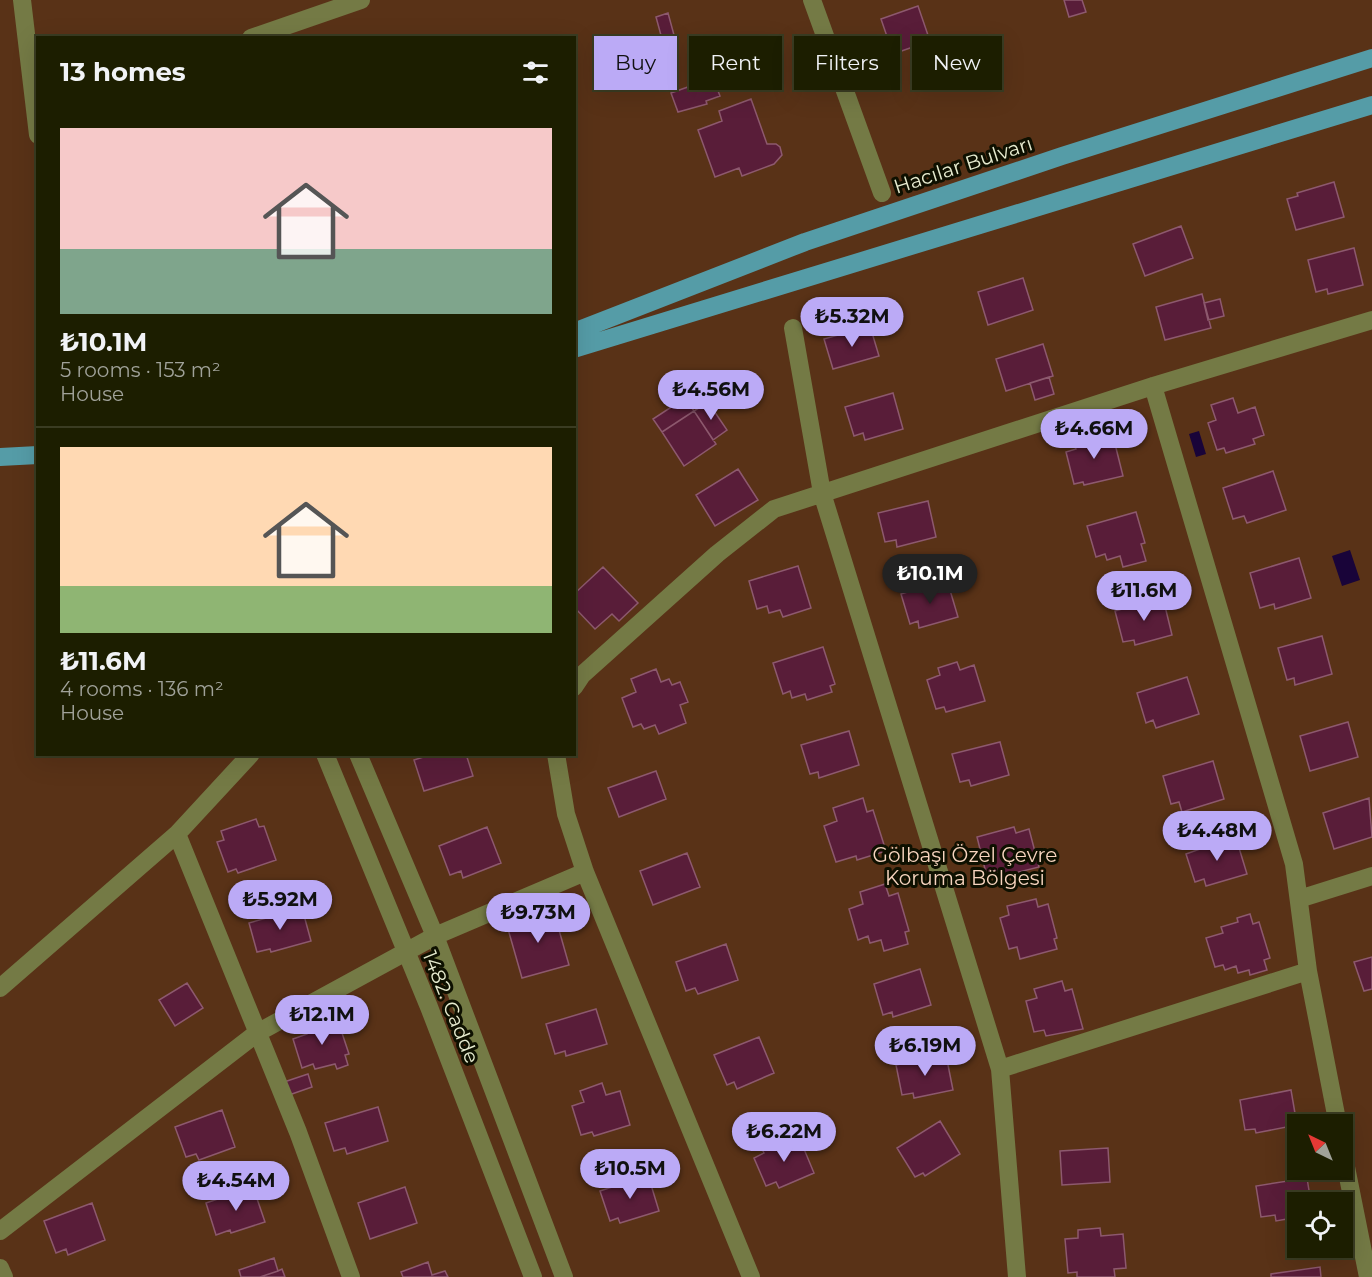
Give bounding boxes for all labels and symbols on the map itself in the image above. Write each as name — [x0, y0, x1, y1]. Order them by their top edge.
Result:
street label: Hacılar Bulvarı — [891, 131, 1035, 199]
pin: ₺5.32M — [803, 297, 901, 348]
pin: ₺4.56M — [662, 370, 760, 421]
pin: ₺4.66M — [1045, 409, 1143, 460]
pin: ₺10.1M — [881, 554, 979, 605]
pin: ₺11.6M — [1095, 571, 1193, 622]
pin: ₺4.48M — [1168, 811, 1266, 862]
park label: Gölbaşı Özel Çevre Koruma Bölgesi — [873, 843, 1057, 890]
pin: ₺5.92M — [231, 880, 329, 931]
pin: ₺9.73M — [489, 893, 587, 944]
street label: 1482. Cadde — [417, 947, 485, 1067]
pin: ₺12.1M — [273, 995, 371, 1046]
pin: ₺6.19M — [876, 1026, 974, 1077]
pin: ₺6.22M — [735, 1112, 833, 1163]
north arrow — [1287, 1114, 1353, 1180]
pin: ₺10.5M — [581, 1149, 679, 1200]
pin: ₺4.54M — [187, 1161, 285, 1212]

